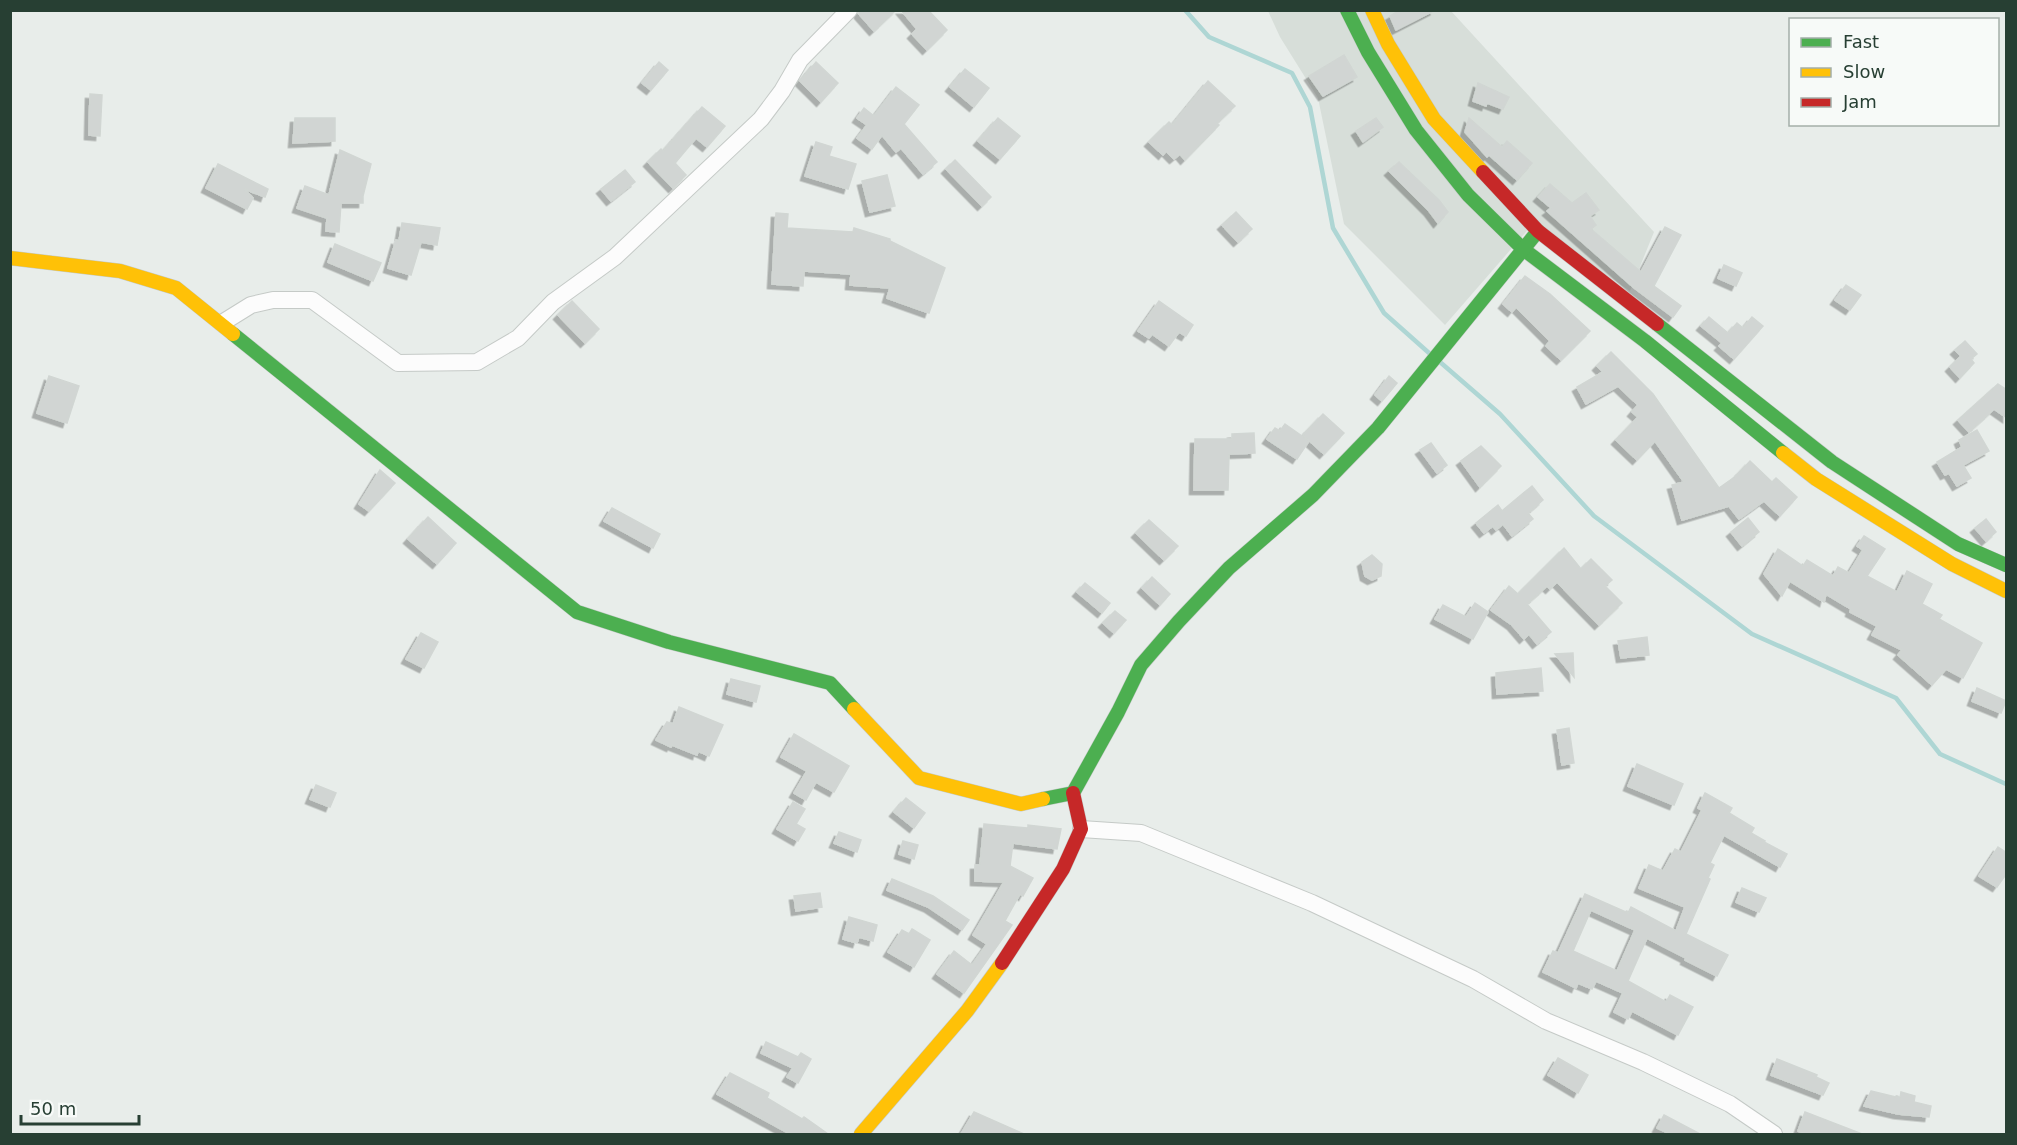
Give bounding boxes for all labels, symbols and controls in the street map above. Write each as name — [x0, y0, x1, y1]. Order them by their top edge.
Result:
legend — [1789, 18, 1999, 126]
text: Fast — [1843, 31, 1879, 52]
text: Slow — [1843, 61, 1885, 82]
text: Jam — [1842, 91, 1877, 112]
scale bar — [21, 1088, 140, 1126]
text: 50 m — [30, 1098, 76, 1119]

